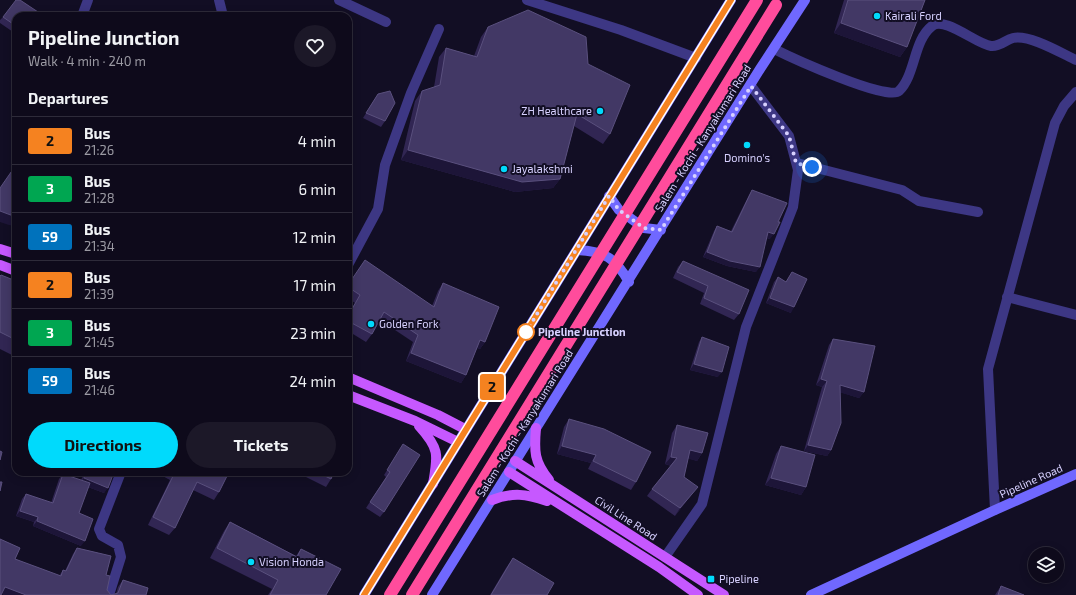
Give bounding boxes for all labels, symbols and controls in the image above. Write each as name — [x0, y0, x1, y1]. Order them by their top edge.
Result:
place label: Kairali Ford — [885, 9, 942, 22]
marker: Kairali Ford — [872, 11, 882, 21]
button: heart — [294, 25, 336, 67]
text: Pipeline Junction — [28, 26, 180, 49]
text: Walk · 4 min · 240 m — [28, 53, 146, 69]
street label: Salem - Kochi - Kanyakumari Road — [652, 62, 753, 214]
text: Departures — [28, 89, 108, 107]
place label: ZH Healthcare — [521, 104, 592, 117]
marker: ZH Healthcare — [595, 106, 605, 116]
text: Bus — [84, 124, 110, 142]
text: 2 — [46, 132, 54, 149]
text: 4 min — [298, 132, 336, 150]
marker: Domino's — [742, 140, 752, 150]
text: 21:26 — [84, 142, 114, 158]
place label: Domino's — [724, 151, 771, 164]
your location — [802, 157, 822, 177]
place label: Jayalakshmi — [512, 162, 573, 175]
marker: Jayalakshmi — [499, 164, 509, 174]
text: Bus — [84, 172, 110, 190]
text: 3 — [46, 180, 54, 197]
text: 6 min — [298, 180, 336, 198]
text: 21:28 — [84, 190, 115, 206]
text: Bus — [84, 220, 110, 238]
text: 59 — [42, 228, 58, 245]
text: 12 min — [293, 228, 336, 246]
text: 21:34 — [84, 238, 115, 254]
text: Bus — [84, 268, 110, 286]
text: 2 — [46, 276, 54, 293]
text: 17 min — [293, 276, 336, 294]
text: 21:39 — [84, 286, 114, 302]
text: Bus — [84, 316, 110, 334]
place label: Golden Fork — [379, 317, 439, 330]
marker: Golden Fork — [366, 319, 376, 329]
marker: Pipeline Junction — [517, 323, 535, 341]
text: 3 — [46, 324, 54, 341]
text: 23 min — [290, 324, 336, 342]
place label: Pipeline Junction — [538, 325, 626, 338]
text: 21:45 — [84, 334, 115, 350]
street label: Salem - Kochi - Kanyakumari Road — [474, 347, 575, 499]
text: Bus — [84, 364, 110, 382]
text: 59 — [42, 372, 58, 389]
text: 24 min — [289, 372, 336, 390]
line badge: 2 — [479, 374, 505, 400]
text: 2 — [488, 378, 496, 395]
text: 21:46 — [84, 382, 115, 398]
button: Directions — [28, 422, 178, 468]
button: Tickets — [186, 422, 336, 468]
street label: Pipeline Road — [997, 461, 1064, 500]
street label: Civil Line Road — [593, 493, 660, 542]
map controls — [1028, 547, 1064, 583]
button: layers — [1028, 547, 1064, 583]
place label: Vision Honda — [259, 555, 324, 568]
marker: Vision Honda — [246, 557, 256, 567]
place label: Pipeline — [719, 572, 759, 585]
marker: Pipeline — [706, 574, 716, 584]

